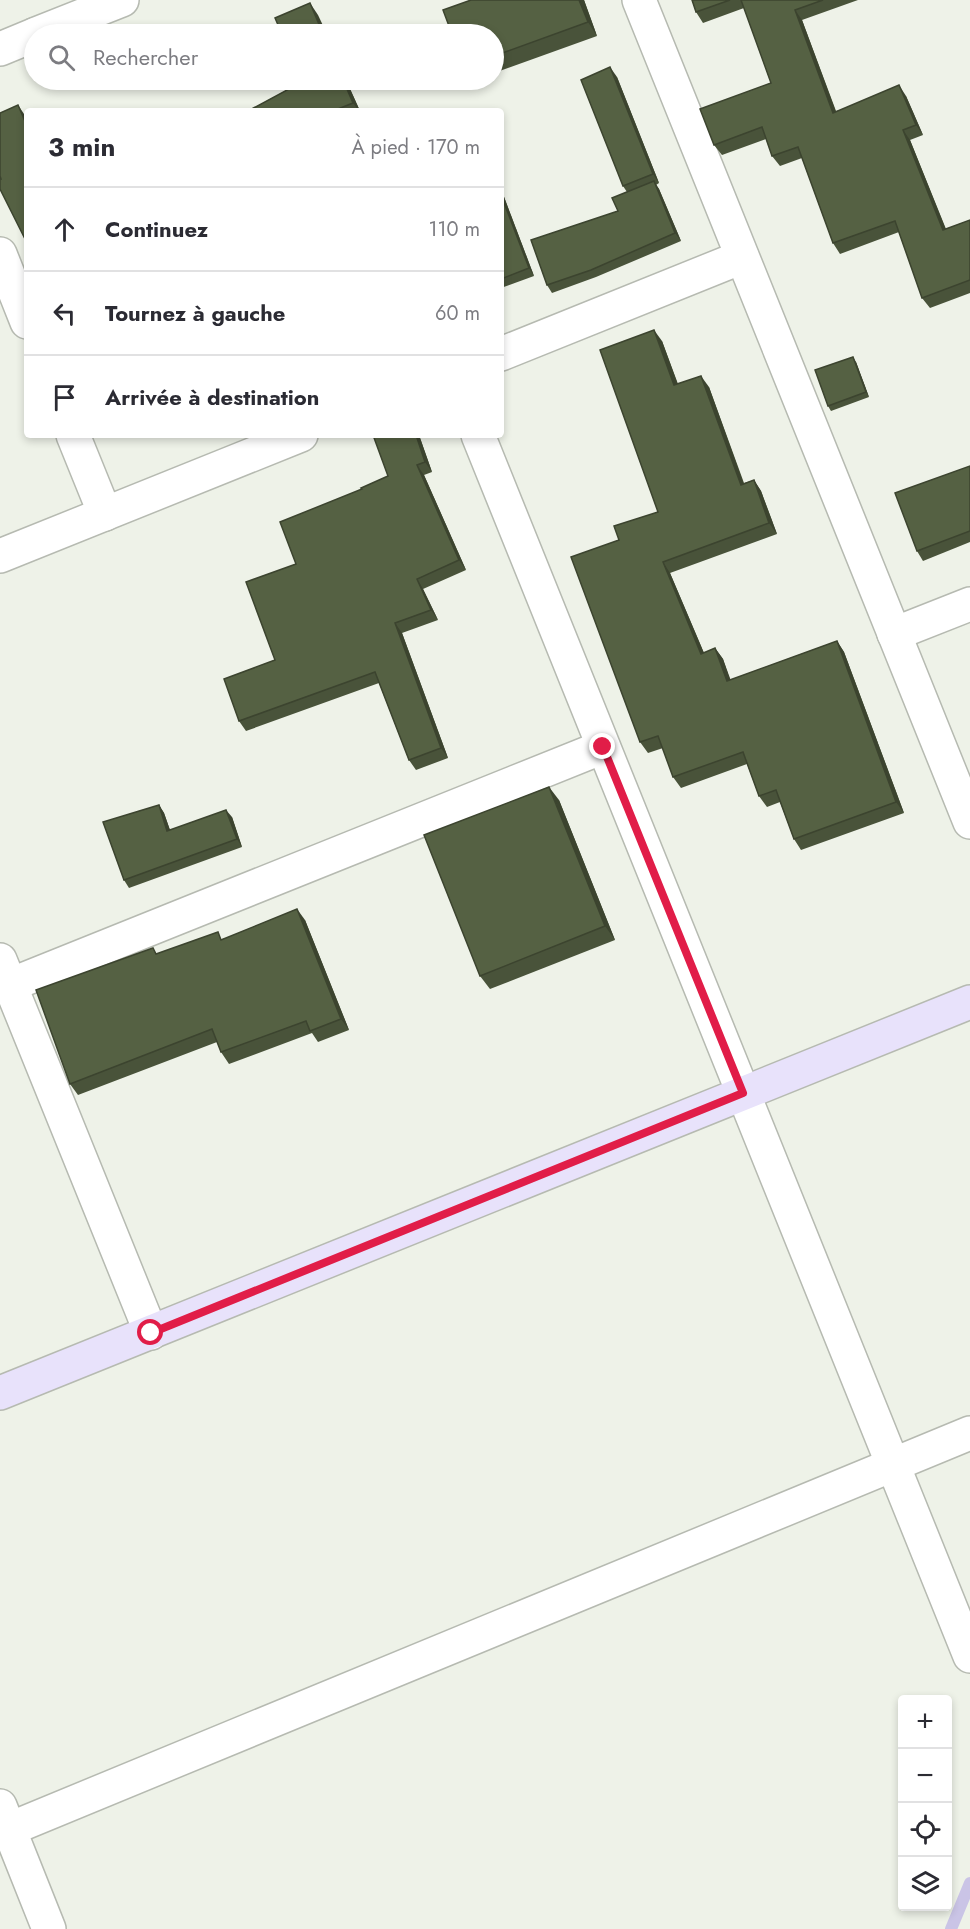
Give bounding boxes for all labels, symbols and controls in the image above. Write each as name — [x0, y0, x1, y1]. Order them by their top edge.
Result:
search box — [24, 24, 504, 90]
icon: search — [45, 41, 78, 74]
text: Rechercher — [93, 41, 198, 73]
text: 3 min — [48, 128, 115, 166]
text: À pied · 170 m — [351, 133, 480, 162]
icon: ahead — [48, 213, 81, 246]
text: Continuez — [105, 213, 208, 245]
text: 110 m — [428, 215, 480, 244]
icon: left — [48, 297, 81, 330]
text: Tournez à gauche — [105, 297, 285, 329]
text: 60 m — [435, 299, 480, 328]
icon: arrive — [48, 381, 81, 414]
text: Arrivée à destination — [105, 381, 319, 413]
route end — [589, 733, 615, 759]
route start — [137, 1319, 163, 1345]
map controls — [898, 1695, 952, 1911]
button: + — [898, 1695, 952, 1749]
button: − — [898, 1749, 952, 1803]
button: locate — [898, 1803, 952, 1857]
button: layers — [898, 1857, 952, 1911]

